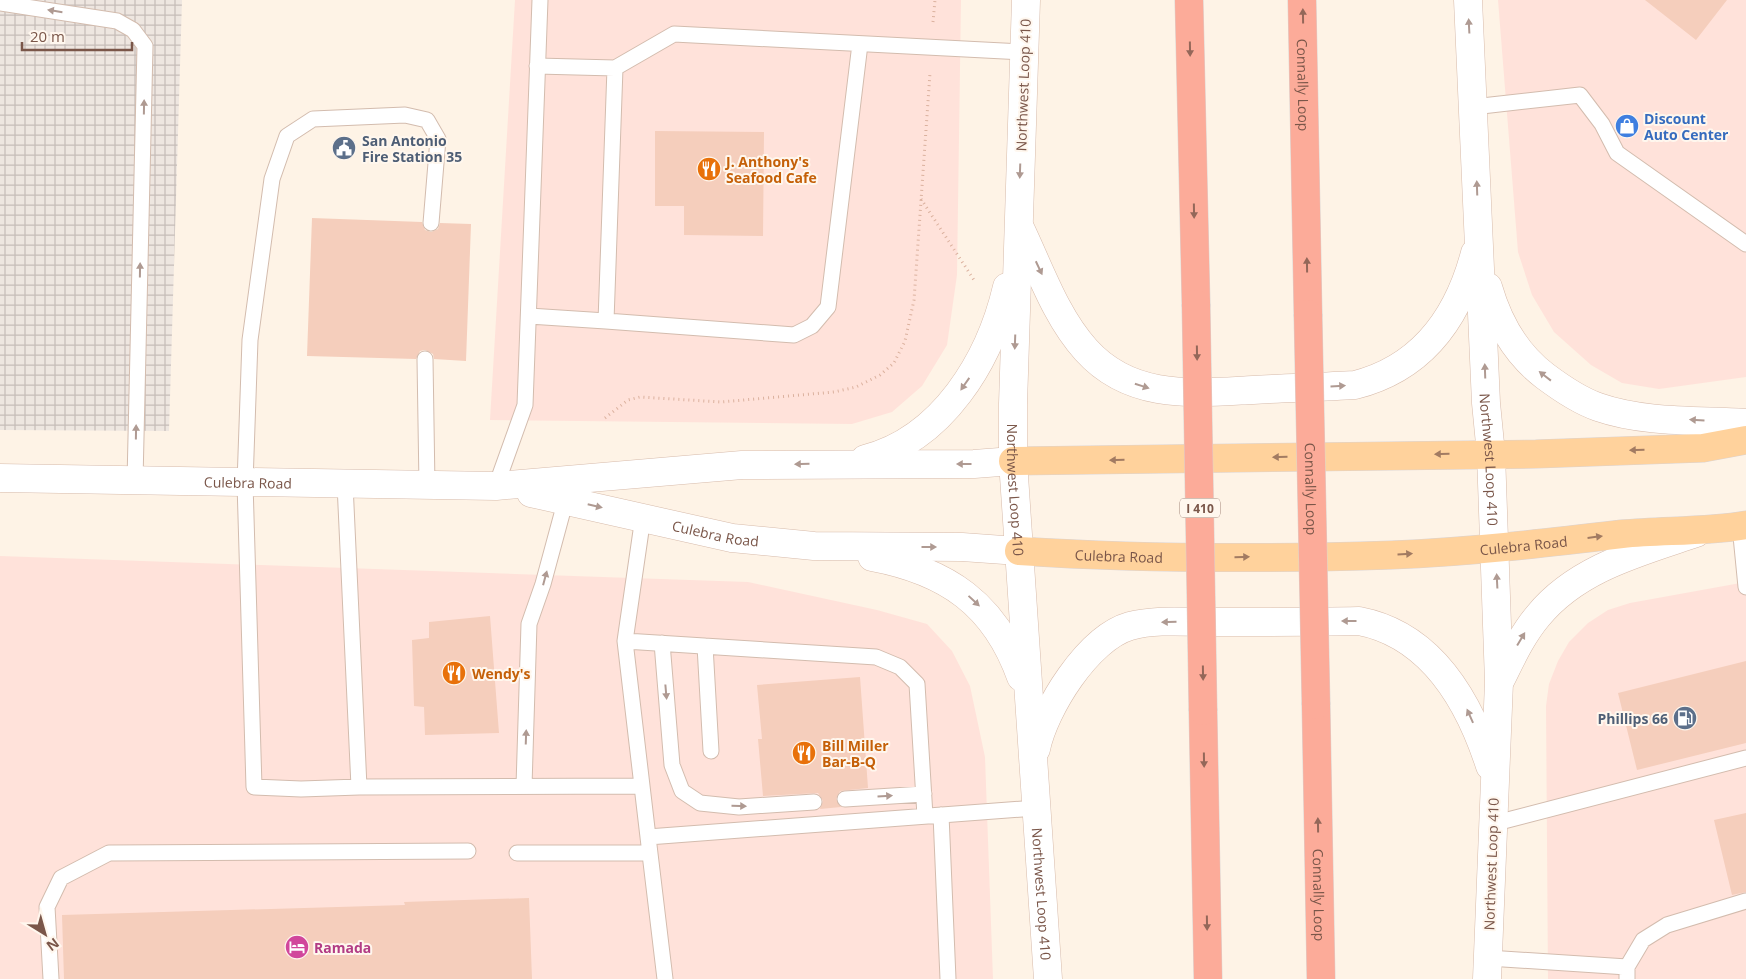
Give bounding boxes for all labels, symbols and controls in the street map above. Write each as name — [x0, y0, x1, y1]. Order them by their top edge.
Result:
one-way arrow — [46, 7, 62, 15]
one-way arrow — [1298, 7, 1306, 23]
street label: Northwest Loop 410 — [1011, 18, 1035, 152]
one-way arrow — [1465, 18, 1473, 34]
scale bar — [22, 20, 132, 52]
text: 20 m — [30, 26, 65, 46]
street label: Connally Loop — [1293, 38, 1314, 132]
one-way arrow — [1187, 41, 1195, 57]
one-way arrow — [140, 99, 148, 115]
place label: Discount Auto Center — [1644, 109, 1729, 144]
shop icon: Discount Auto Center — [1614, 113, 1640, 139]
place label: San Antonio Fire Station 35 — [362, 131, 462, 166]
public building icon: San Antonio Fire Station 35 — [331, 135, 357, 161]
place label: J. Anthony's Seafood Cafe — [724, 152, 817, 187]
restaurant icon: J. Anthony's Seafood Cafe — [696, 156, 722, 182]
one-way arrow — [1016, 163, 1024, 179]
one-way arrow — [1472, 180, 1480, 196]
one-way arrow — [1190, 203, 1198, 219]
one-way arrow — [1303, 257, 1311, 273]
one-way arrow — [136, 261, 144, 277]
one-way arrow — [1035, 261, 1043, 275]
one-way arrow — [1010, 335, 1018, 351]
one-way arrow — [1193, 345, 1201, 361]
one-way arrow — [1480, 362, 1488, 378]
one-way arrow — [1538, 371, 1552, 381]
one-way arrow — [960, 377, 970, 391]
one-way arrow — [1331, 381, 1347, 389]
one-way arrow — [1135, 383, 1150, 391]
street label: Northwest Loop 410 — [1476, 393, 1503, 526]
one-way arrow — [1689, 416, 1705, 424]
street label: Northwest Loop 410 — [1004, 423, 1029, 557]
one-way arrow — [132, 424, 140, 440]
street label: Connally Loop — [1301, 442, 1322, 535]
one-way arrow — [1629, 446, 1645, 454]
one-way arrow — [1434, 451, 1450, 459]
one-way arrow — [1272, 453, 1288, 461]
one-way arrow — [1109, 456, 1125, 464]
one-way arrow — [793, 460, 809, 468]
one-way arrow — [956, 460, 972, 468]
street label: Culebra Road — [204, 472, 292, 492]
road number: I 410 — [1180, 498, 1220, 518]
one-way arrow — [588, 502, 603, 510]
street label: Culebra Road — [670, 515, 760, 550]
street label: Culebra Road — [1479, 531, 1568, 559]
one-way arrow — [1588, 533, 1604, 541]
one-way arrow — [921, 543, 937, 551]
street label: Culebra Road — [1074, 545, 1163, 566]
one-way arrow — [1397, 550, 1413, 558]
one-way arrow — [1235, 553, 1251, 561]
one-way arrow — [541, 570, 549, 585]
one-way arrow — [1492, 573, 1500, 589]
one-way arrow — [967, 595, 979, 607]
one-way arrow — [1340, 617, 1356, 625]
one-way arrow — [1160, 618, 1176, 626]
one-way arrow — [1517, 632, 1526, 645]
restaurant icon: Wendy's — [441, 660, 467, 686]
place label: Wendy's — [472, 664, 531, 683]
one-way arrow — [1199, 665, 1207, 681]
one-way arrow — [662, 684, 670, 700]
fuel station icon: Phillips 66 — [1672, 705, 1698, 731]
one-way arrow — [1466, 709, 1474, 723]
place label: Phillips 66 — [1597, 709, 1668, 728]
one-way arrow — [522, 729, 530, 745]
place label: Bill Miller Bar-B-Q — [822, 736, 889, 771]
restaurant icon: Bill Miller Bar-B-Q — [791, 740, 817, 766]
one-way arrow — [1200, 752, 1208, 768]
one-way arrow — [877, 792, 893, 800]
street label: Northwest Loop 410 — [1479, 797, 1503, 931]
one-way arrow — [732, 802, 748, 810]
one-way arrow — [1314, 817, 1322, 833]
street label: Northwest Loop 410 — [1028, 827, 1056, 961]
street label: Connally Loop — [1309, 848, 1330, 941]
north arrow — [20, 909, 70, 959]
one-way arrow — [1203, 915, 1211, 931]
text: N — [43, 934, 63, 956]
hotel icon: Ramada — [284, 934, 310, 960]
place label: Ramada — [314, 938, 371, 957]

